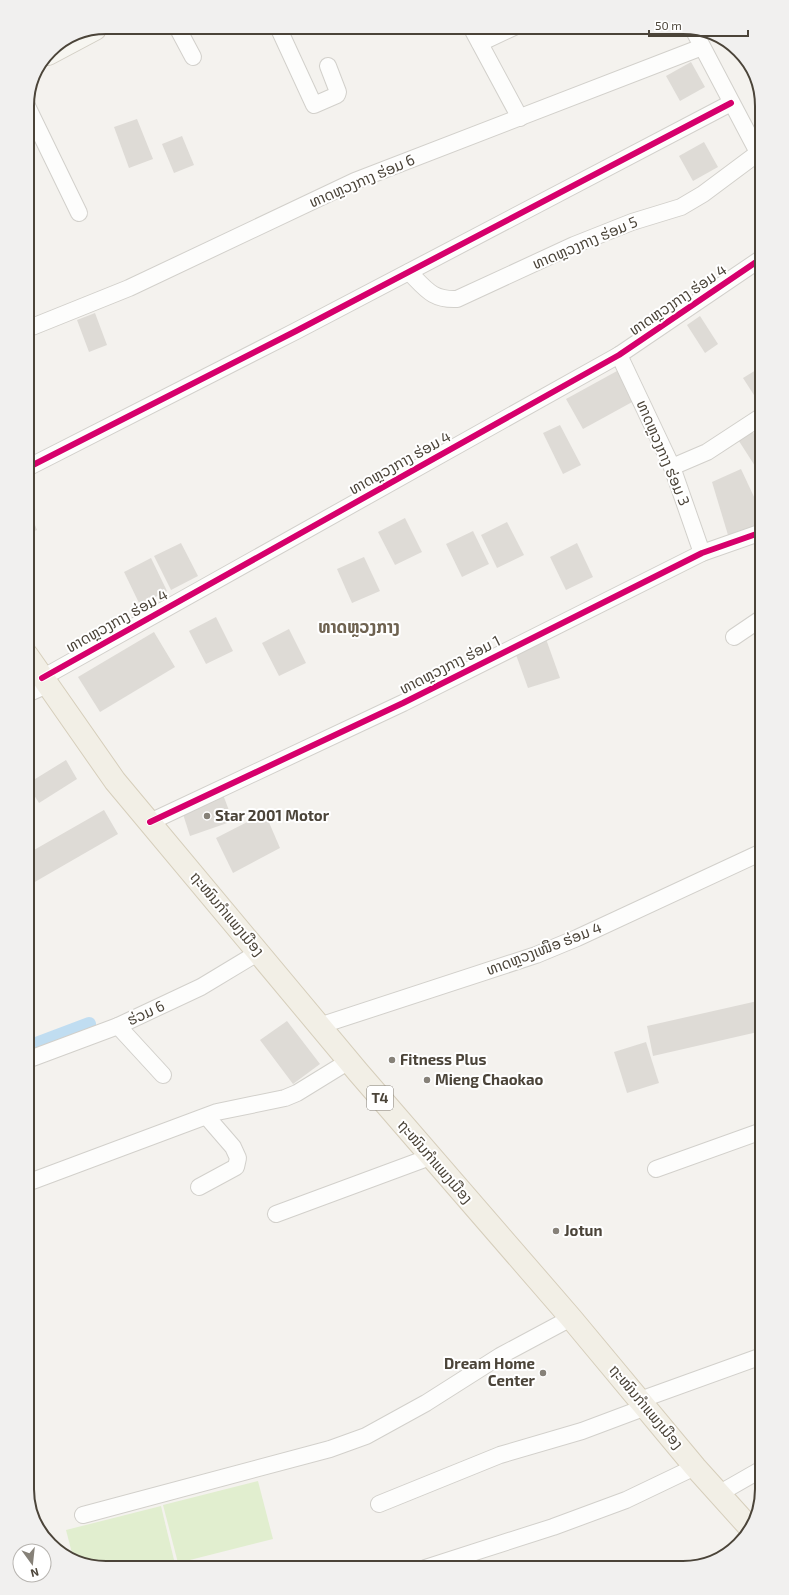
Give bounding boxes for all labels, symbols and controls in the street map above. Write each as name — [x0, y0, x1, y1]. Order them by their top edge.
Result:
scale bar — [649, 12, 748, 38]
text: 50 m — [655, 18, 682, 32]
street label: ທາດຫຼວງກາງ ຮ່ອມ 6 — [306, 150, 418, 211]
street label: ທາດຫຼວງກາງ ຮ່ອມ 5 — [529, 212, 640, 273]
street label: ທາດຫຼວງກາງ ຮ່ອມ 4 — [625, 260, 730, 339]
street label: ທາດຫຼວງກາງ ຮ່ອມ 3 — [633, 397, 694, 508]
street label: ທາດຫຼວງກາງ ຮ່ອມ 4 — [345, 427, 454, 498]
street label: ທາດຫຼວງກາງ ຮ່ອມ 4 — [62, 585, 171, 656]
district label: ທາດຫຼວງກາງ — [318, 616, 400, 638]
street label: ທາດຫຼວງກາງ ຮ່ອມ 1 — [396, 631, 503, 698]
place label: Star 2001 Motor — [215, 806, 330, 824]
marker: Star 2001 Motor — [202, 811, 212, 821]
street label: ຖະໜົນກຳແພງເມືອງ — [187, 867, 268, 959]
street label: ທາດຫຼວງເໜືອ ຮ່ອມ 4 — [483, 918, 604, 979]
street label: ຮ່ວມ 6 — [124, 996, 167, 1029]
place label: Fitness Plus — [400, 1050, 486, 1068]
marker: Fitness Plus — [387, 1055, 397, 1065]
place label: Mieng Chaokao — [435, 1070, 543, 1088]
marker: Mieng Chaokao — [422, 1075, 432, 1085]
road number: T4 — [367, 1086, 393, 1110]
street label: ຖະໜົນກຳແພງເມືອງ — [394, 1116, 477, 1207]
place label: Jotun — [564, 1221, 602, 1239]
marker: Jotun — [551, 1226, 561, 1236]
place label: Dream Home Center — [444, 1354, 536, 1389]
street label: ຖະໜົນກຳແພງເມືອງ — [606, 1360, 687, 1452]
marker: Dream Home Center — [538, 1368, 548, 1378]
north arrow — [12, 1543, 52, 1583]
text: N — [29, 1566, 40, 1580]

